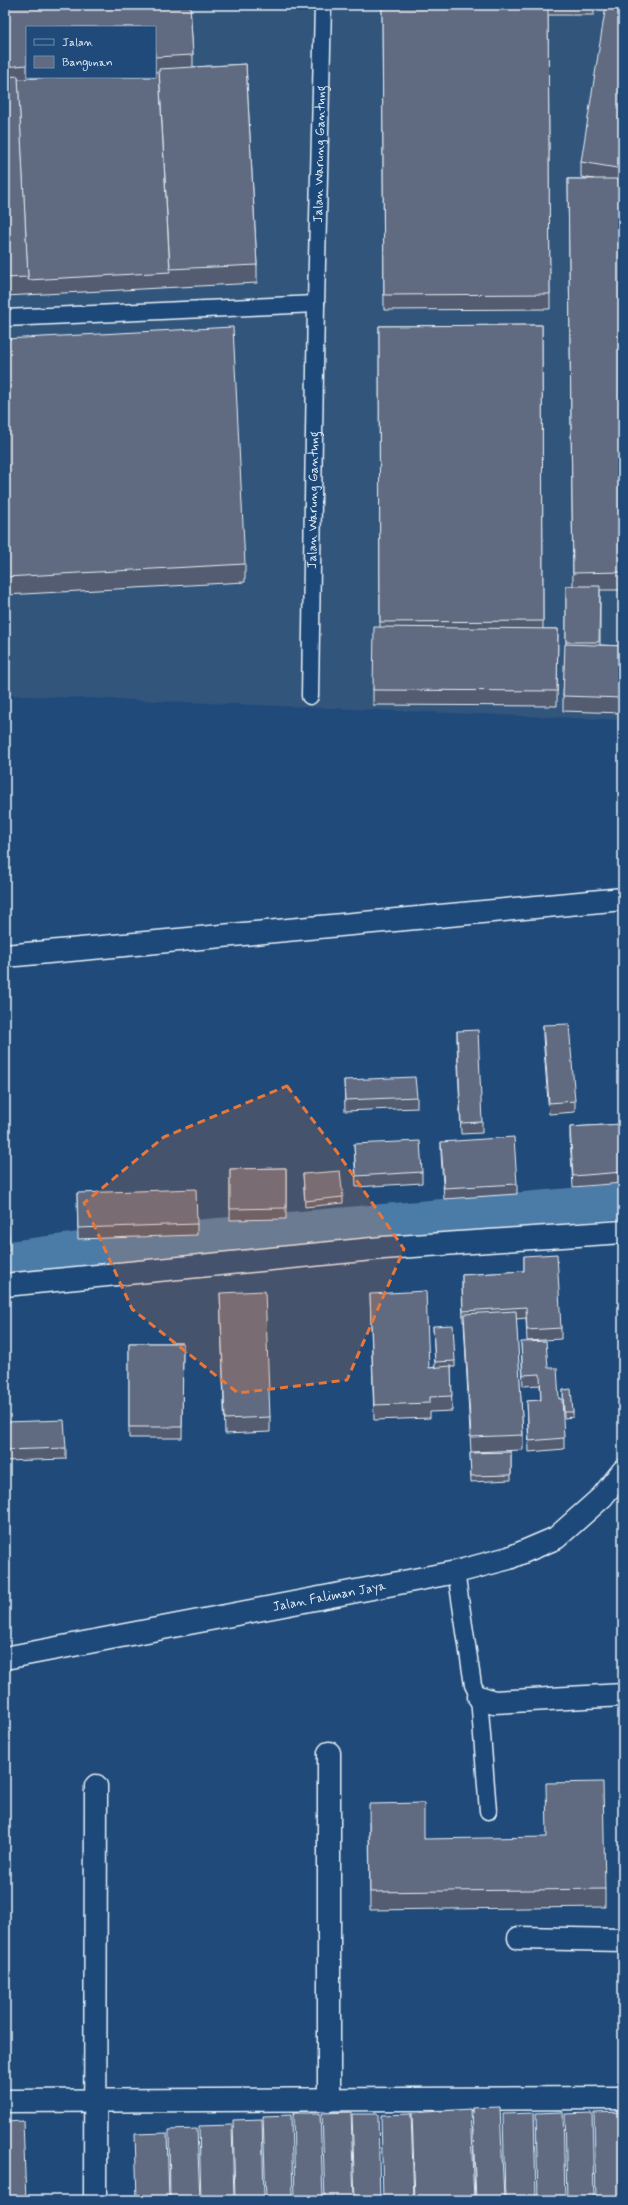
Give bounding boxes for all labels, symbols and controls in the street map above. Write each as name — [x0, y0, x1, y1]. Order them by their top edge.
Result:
legend — [26, 26, 156, 78]
text: Jalan — [62, 35, 94, 51]
text: Bangunan — [62, 55, 113, 71]
street label: Jalan Warung Gantung — [309, 85, 332, 223]
street label: Jalan Warung Gantung — [303, 431, 325, 569]
street label: Jalan Faliman Jaya — [271, 1577, 387, 1615]

